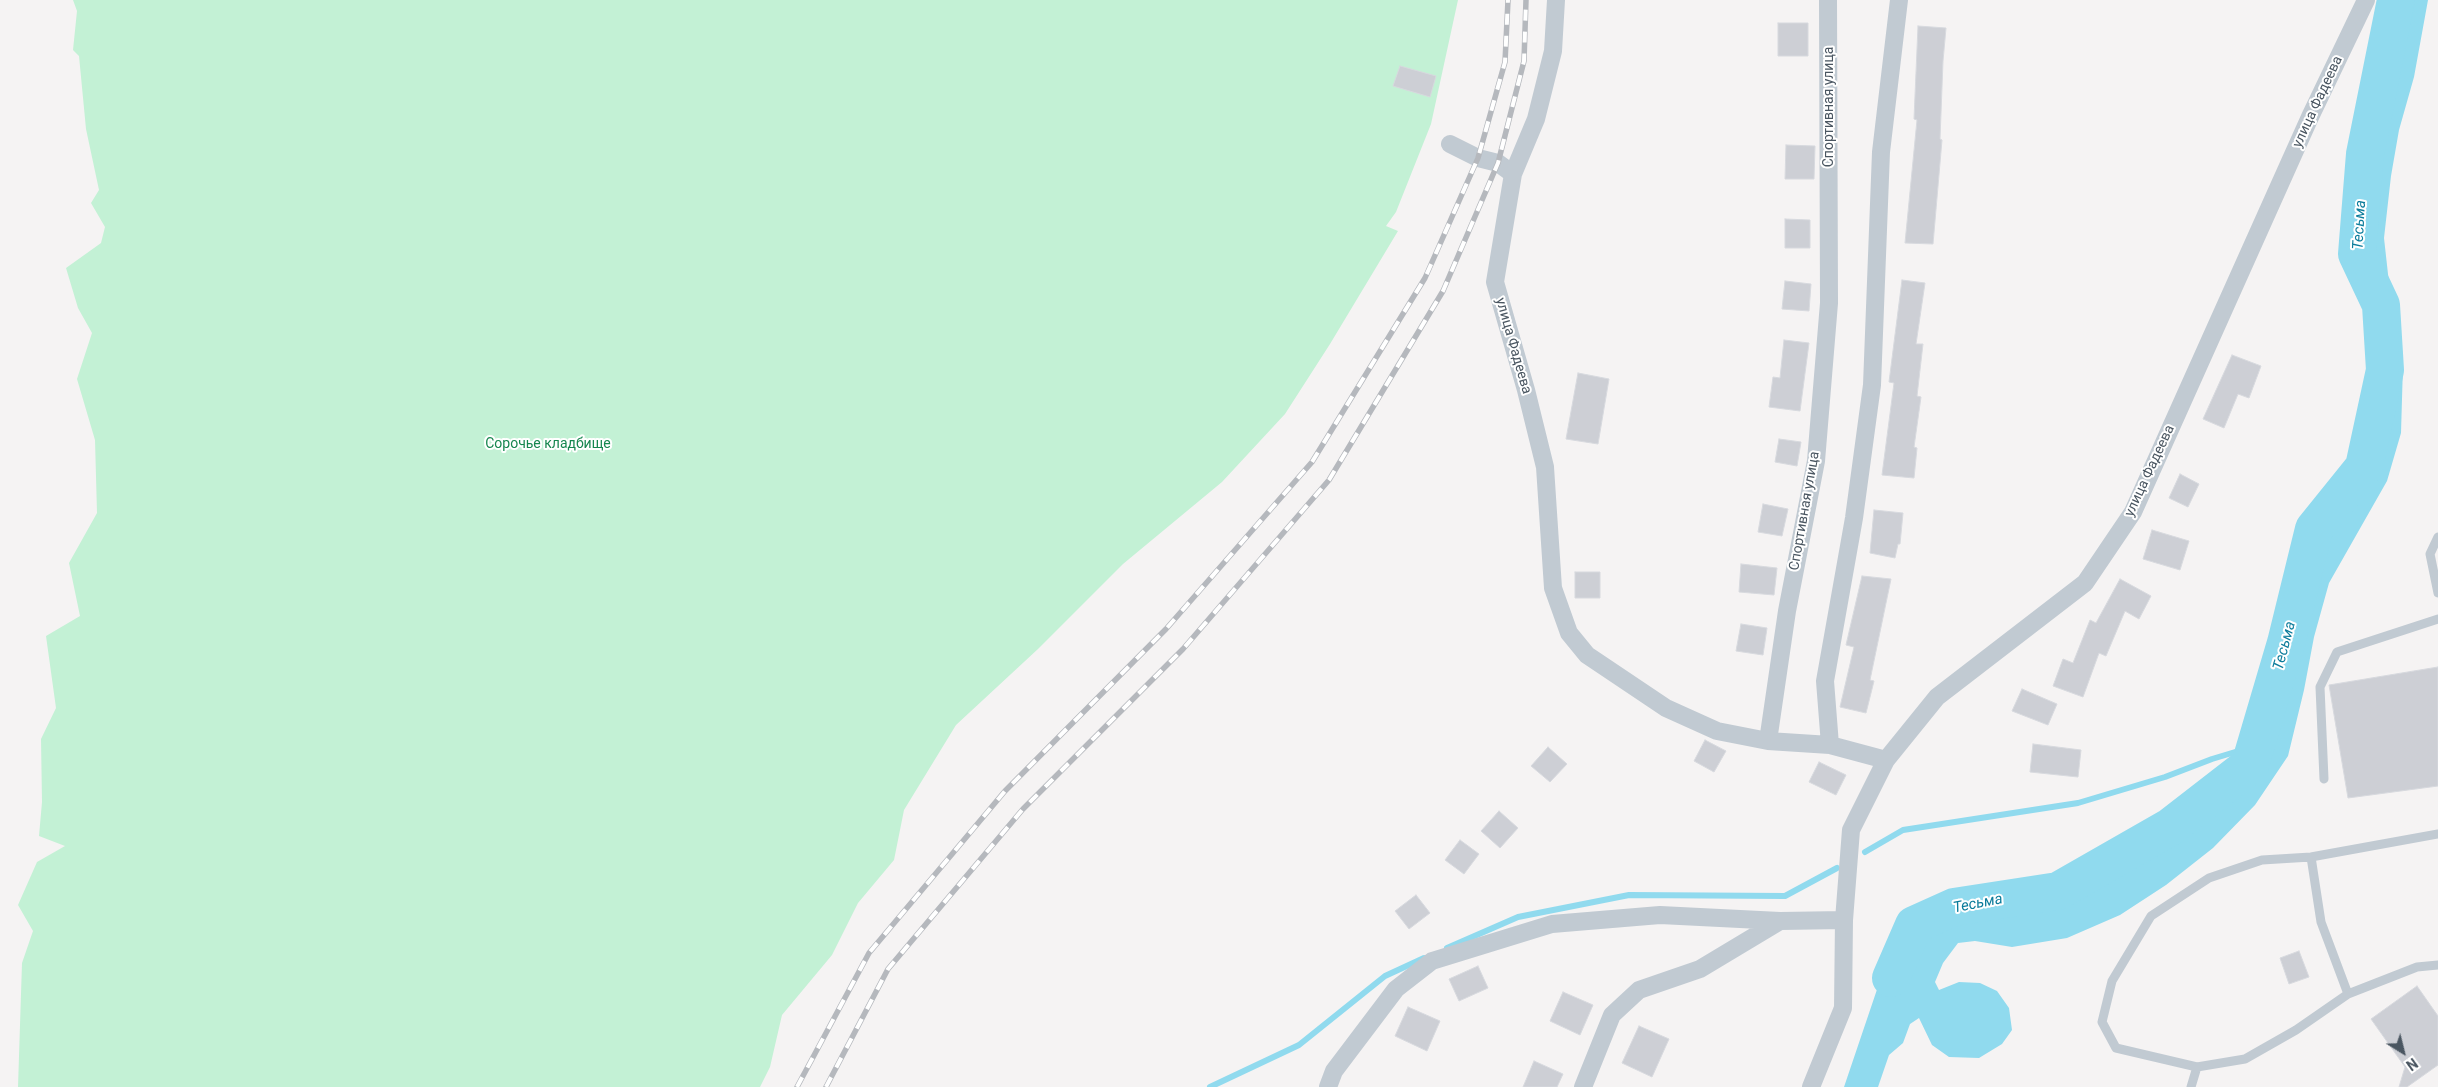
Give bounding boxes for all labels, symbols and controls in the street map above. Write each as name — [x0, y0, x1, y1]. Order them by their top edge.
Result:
street label: Спортивная улица — [1821, 47, 1837, 167]
street label: улица Фадеева — [2289, 53, 2347, 151]
water label: Тесьма — [2350, 200, 2370, 250]
street label: улица Фадеева — [1491, 296, 1535, 396]
street label: улица Фадеева — [2121, 422, 2179, 520]
park label: Сорочье кладбище — [485, 436, 611, 452]
street label: Спортивная улица — [1786, 450, 1824, 572]
water label: Тесьма — [2270, 620, 2300, 672]
water label: Тесьма — [1952, 890, 2004, 918]
north arrow — [2378, 1027, 2428, 1077]
text: N — [2403, 1055, 2421, 1074]

